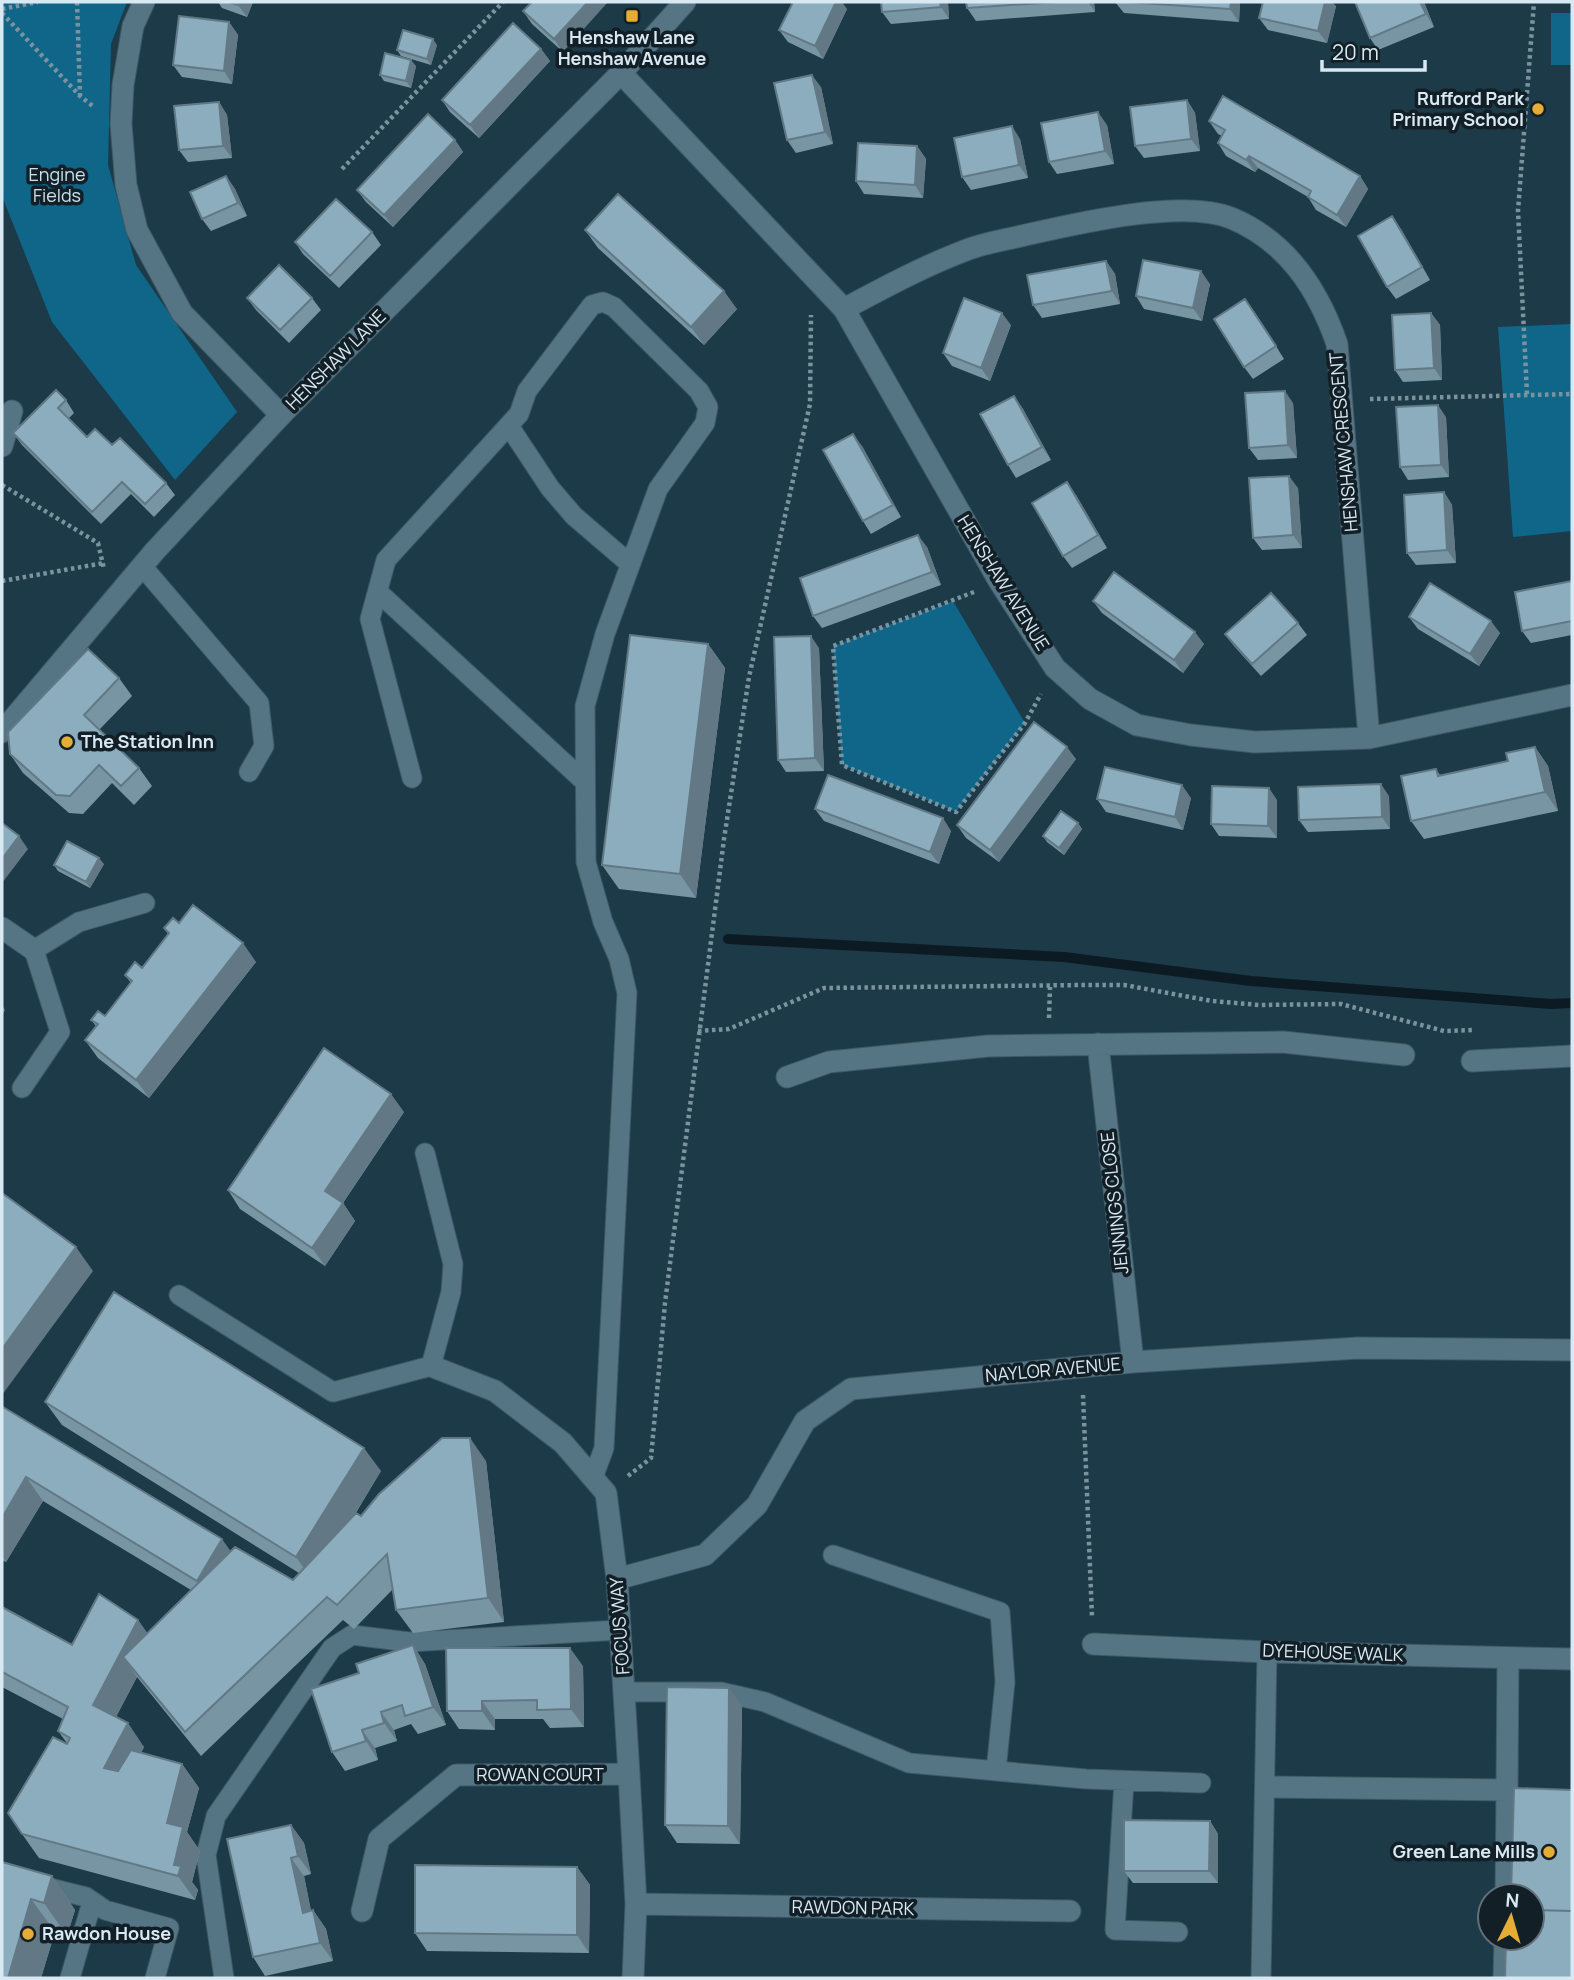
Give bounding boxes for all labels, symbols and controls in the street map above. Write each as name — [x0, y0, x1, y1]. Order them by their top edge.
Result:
marker: Henshaw Lane Henshaw Avenue — [624, 8, 640, 24]
place label: Henshaw Lane Henshaw Avenue — [558, 25, 707, 70]
scale bar — [1322, 28, 1425, 72]
text: 20 m — [1332, 38, 1379, 66]
place label: Rufford Park Primary School — [1392, 86, 1525, 131]
marker: Rufford Park Primary School — [1530, 101, 1546, 117]
park label: Engine Fields — [29, 162, 85, 207]
street label: HENSHAW LANE — [280, 304, 390, 414]
street label: HENSHAW CRESCENT — [1323, 351, 1363, 533]
street label: HENSHAW AVENUE — [952, 510, 1055, 655]
place label: The Station Inn — [81, 729, 214, 753]
marker: The Station Inn — [59, 734, 75, 750]
street label: JENNINGS CLOSE — [1095, 1131, 1133, 1276]
street label: NAYLOR AVENUE — [984, 1351, 1122, 1387]
street label: FOCUS WAY — [604, 1576, 634, 1676]
street label: DYEHOUSE WALK — [1262, 1638, 1404, 1666]
street label: ROWAN COURT — [476, 1762, 604, 1786]
place label: Green Lane Mills — [1393, 1839, 1535, 1863]
marker: Green Lane Mills — [1541, 1844, 1557, 1860]
north arrow — [1476, 1882, 1546, 1952]
text: N — [1505, 1887, 1520, 1914]
street label: RAWDON PARK — [791, 1894, 915, 1920]
place label: Rawdon House — [42, 1921, 171, 1945]
marker: Rawdon House — [20, 1926, 36, 1942]

